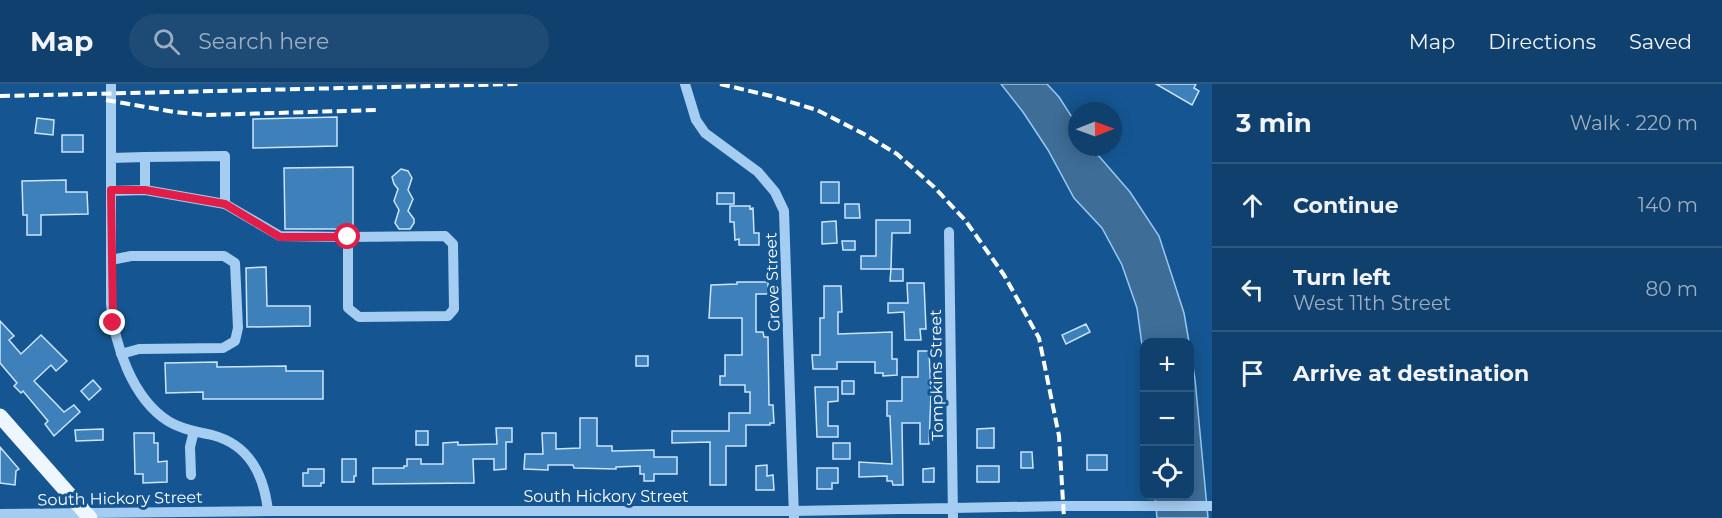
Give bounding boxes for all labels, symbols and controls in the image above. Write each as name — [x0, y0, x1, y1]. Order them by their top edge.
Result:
search box — [129, 14, 549, 68]
text: Map — [30, 24, 93, 58]
icon: search — [150, 25, 183, 58]
text: Search here — [198, 28, 329, 55]
text: Map — [1409, 29, 1455, 54]
text: Directions — [1488, 29, 1596, 54]
text: Saved — [1629, 29, 1692, 54]
north arrow — [1068, 102, 1122, 156]
text: 3 min — [1236, 107, 1312, 139]
text: Walk · 220 m — [1570, 111, 1698, 135]
icon: ahead — [1236, 189, 1269, 222]
text: Continue — [1293, 192, 1399, 219]
text: 140 m — [1638, 193, 1698, 217]
route start — [334, 223, 360, 249]
street label: Grove Street — [761, 232, 784, 332]
text: Turn left — [1293, 264, 1391, 291]
icon: left — [1236, 273, 1269, 306]
text: 80 m — [1646, 277, 1698, 301]
text: West 11th Street — [1293, 291, 1451, 315]
route end — [99, 309, 125, 335]
street label: Tompkins Street — [926, 309, 947, 441]
map controls — [1140, 338, 1194, 500]
button: + — [1140, 338, 1194, 392]
icon: arrive — [1236, 357, 1269, 390]
text: Arrive at destination — [1293, 360, 1529, 387]
button: − — [1140, 392, 1194, 446]
button: locate — [1140, 446, 1194, 500]
street label: South Hickory Street — [523, 487, 689, 506]
street label: South Hickory Street — [37, 488, 203, 509]

